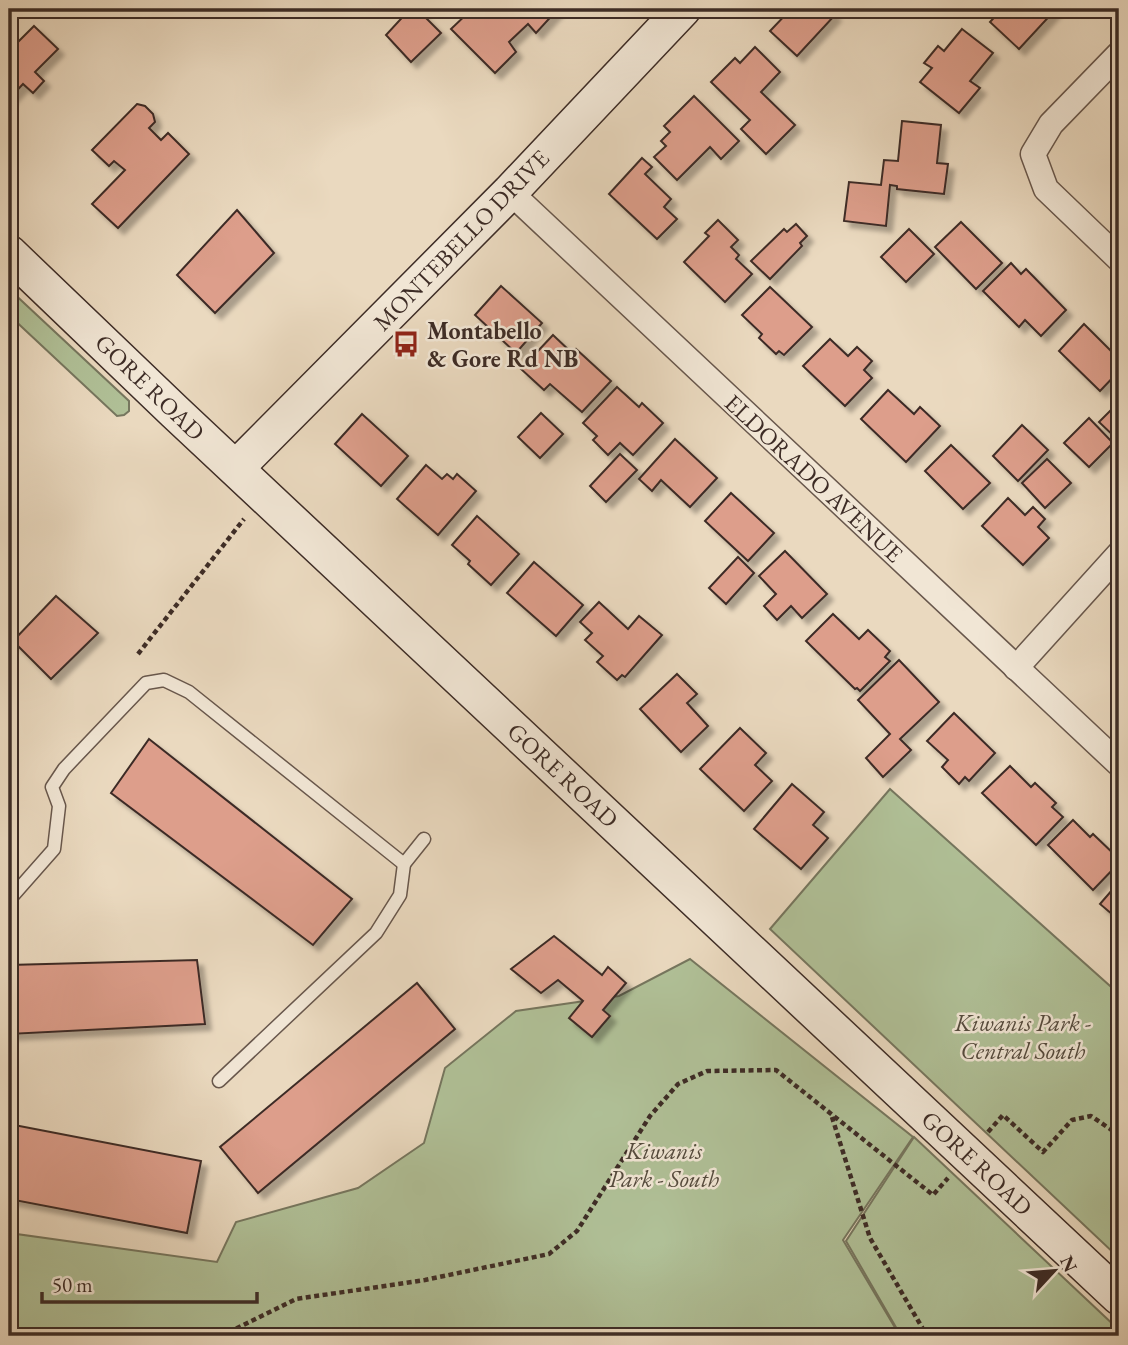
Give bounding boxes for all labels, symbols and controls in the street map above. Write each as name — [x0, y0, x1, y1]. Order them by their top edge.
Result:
street label: MONTEBELLO DRIVE — [366, 143, 556, 337]
place label: Montabello & Gore Rd NB — [427, 315, 578, 374]
street label: GORE ROAD — [89, 327, 211, 447]
bus stop icon: Montabello & Gore Rd NB — [391, 329, 421, 359]
street label: ELDORADO AVENUE — [718, 387, 910, 569]
street label: GORE ROAD — [501, 716, 625, 834]
park label: Kiwanis Park - Central South — [954, 1007, 1091, 1066]
street label: GORE ROAD — [915, 1104, 1039, 1222]
park label: Kiwanis Park - South — [609, 1135, 720, 1194]
north arrow — [1020, 1236, 1090, 1306]
text: N — [1054, 1251, 1084, 1277]
scale bar — [42, 1261, 257, 1305]
text: 50 m — [52, 1271, 93, 1298]

